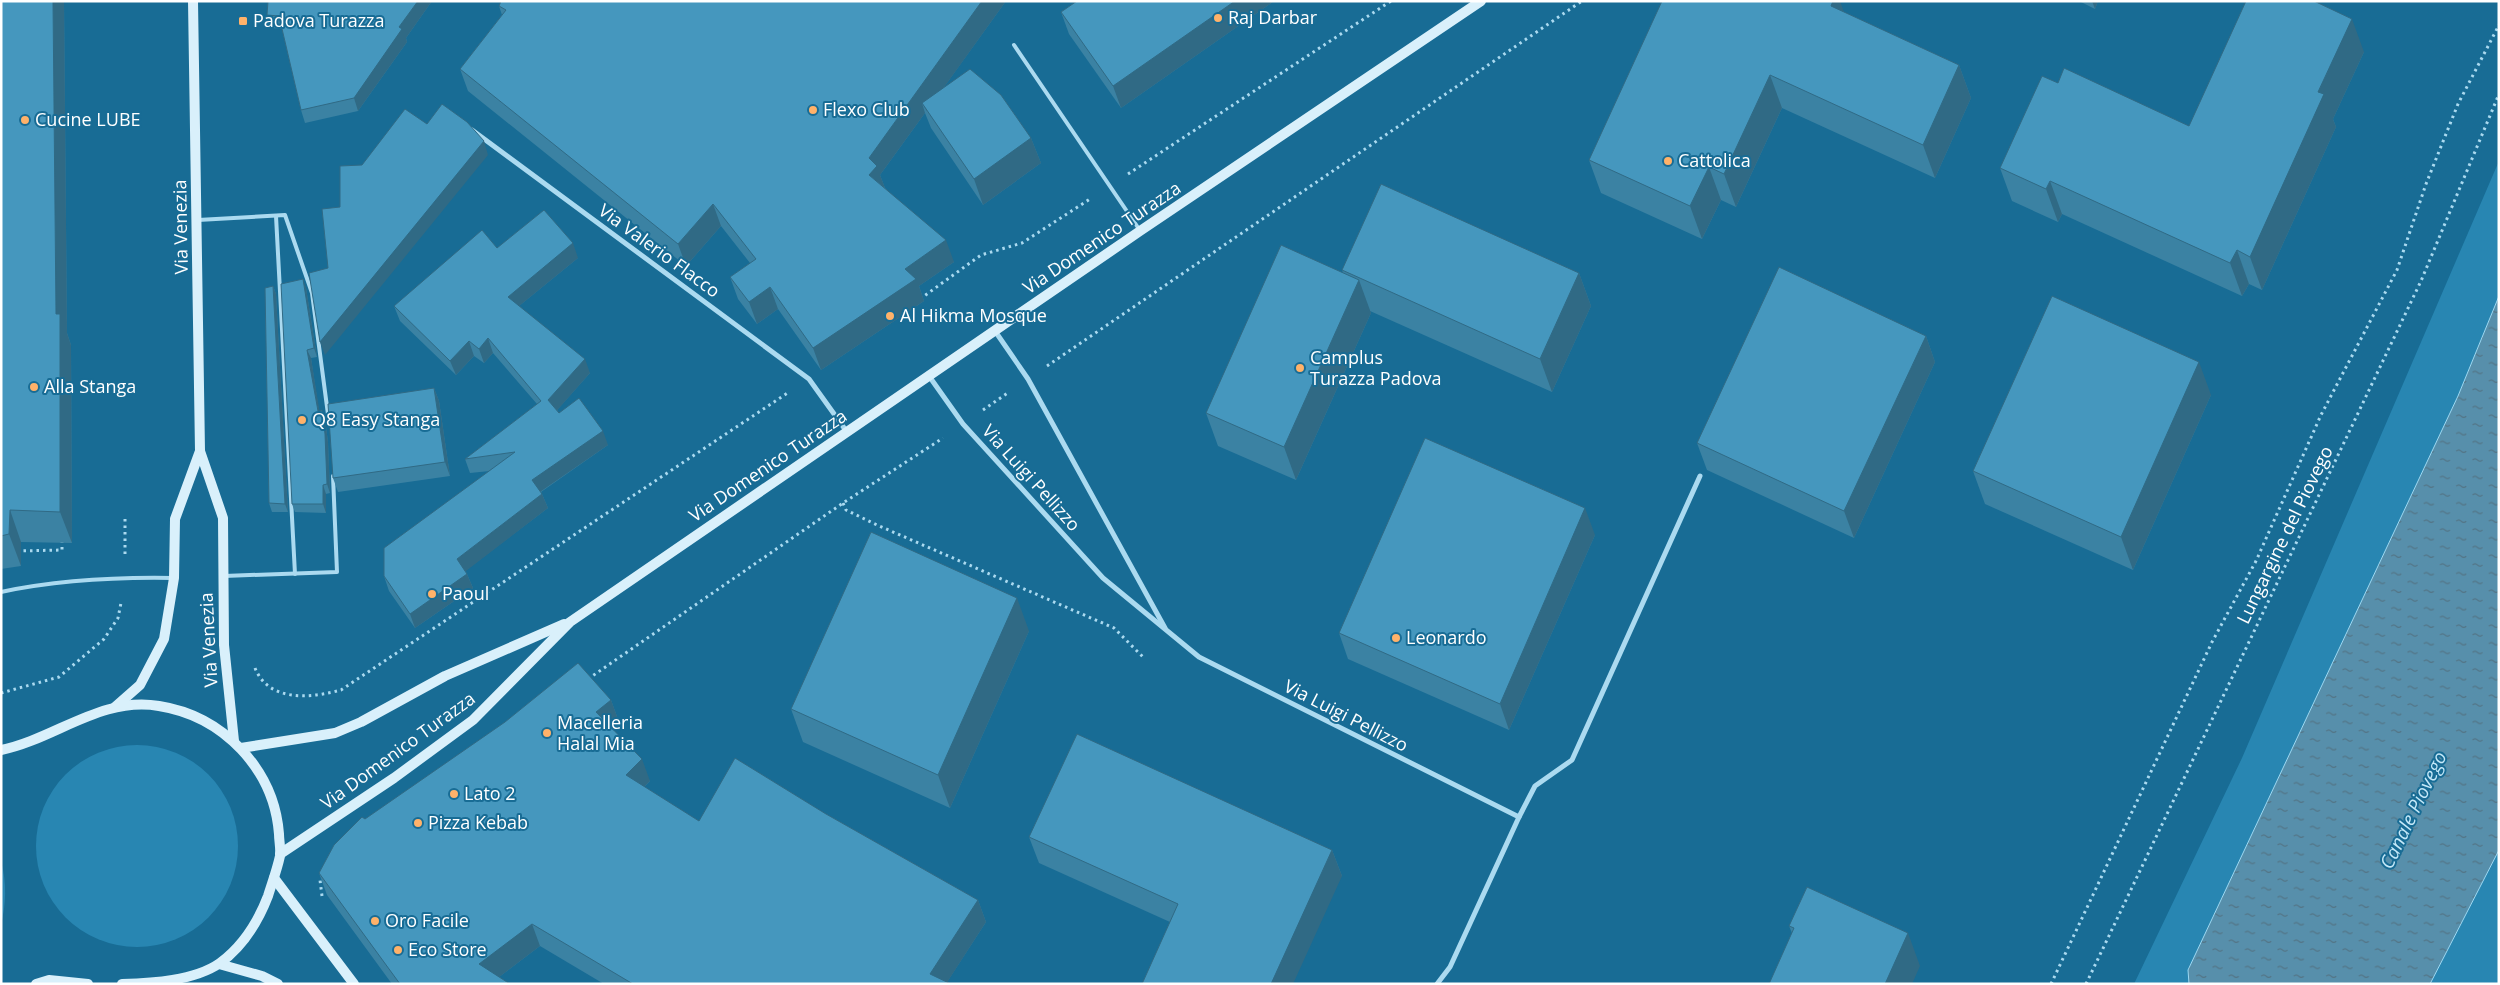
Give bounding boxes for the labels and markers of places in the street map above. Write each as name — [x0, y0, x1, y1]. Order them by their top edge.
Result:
place label: Raj Darbar — [1228, 5, 1318, 29]
place label: Padova Turazza — [253, 8, 385, 32]
marker: Raj Darbar — [1212, 12, 1224, 24]
marker: Padova Turazza — [237, 15, 249, 27]
place label: Flexo Club — [823, 97, 910, 121]
marker: Flexo Club — [807, 104, 819, 116]
place label: Cucine LUBE — [35, 107, 141, 131]
marker: Cucine LUBE — [19, 114, 31, 126]
place label: Cattolica — [1678, 148, 1751, 172]
marker: Cattolica — [1662, 155, 1674, 167]
place label: Al Hikma Mosque — [900, 303, 1047, 327]
marker: Al Hikma Mosque — [884, 310, 896, 322]
place label: Camplus Turazza Padova — [1310, 345, 1442, 390]
marker: Camplus Turazza Padova — [1294, 362, 1306, 374]
place label: Alla Stanga — [44, 374, 136, 398]
marker: Alla Stanga — [28, 381, 40, 393]
place label: Q8 Easy Stanga — [312, 407, 440, 431]
marker: Q8 Easy Stanga — [296, 414, 308, 426]
place label: Paoul — [442, 581, 489, 605]
marker: Paoul — [426, 588, 438, 600]
place label: Leonardo — [1406, 625, 1487, 649]
marker: Leonardo — [1390, 632, 1402, 644]
place label: Macelleria Halal Mia — [557, 710, 643, 755]
marker: Macelleria Halal Mia — [541, 727, 553, 739]
place label: Lato 2 — [464, 781, 516, 805]
marker: Lato 2 — [448, 788, 460, 800]
place label: Pizza Kebab — [428, 810, 528, 834]
marker: Pizza Kebab — [412, 817, 424, 829]
place label: Oro Facile — [385, 908, 469, 932]
marker: Oro Facile — [369, 915, 381, 927]
place label: Eco Store — [408, 937, 487, 961]
marker: Eco Store — [392, 944, 404, 956]

